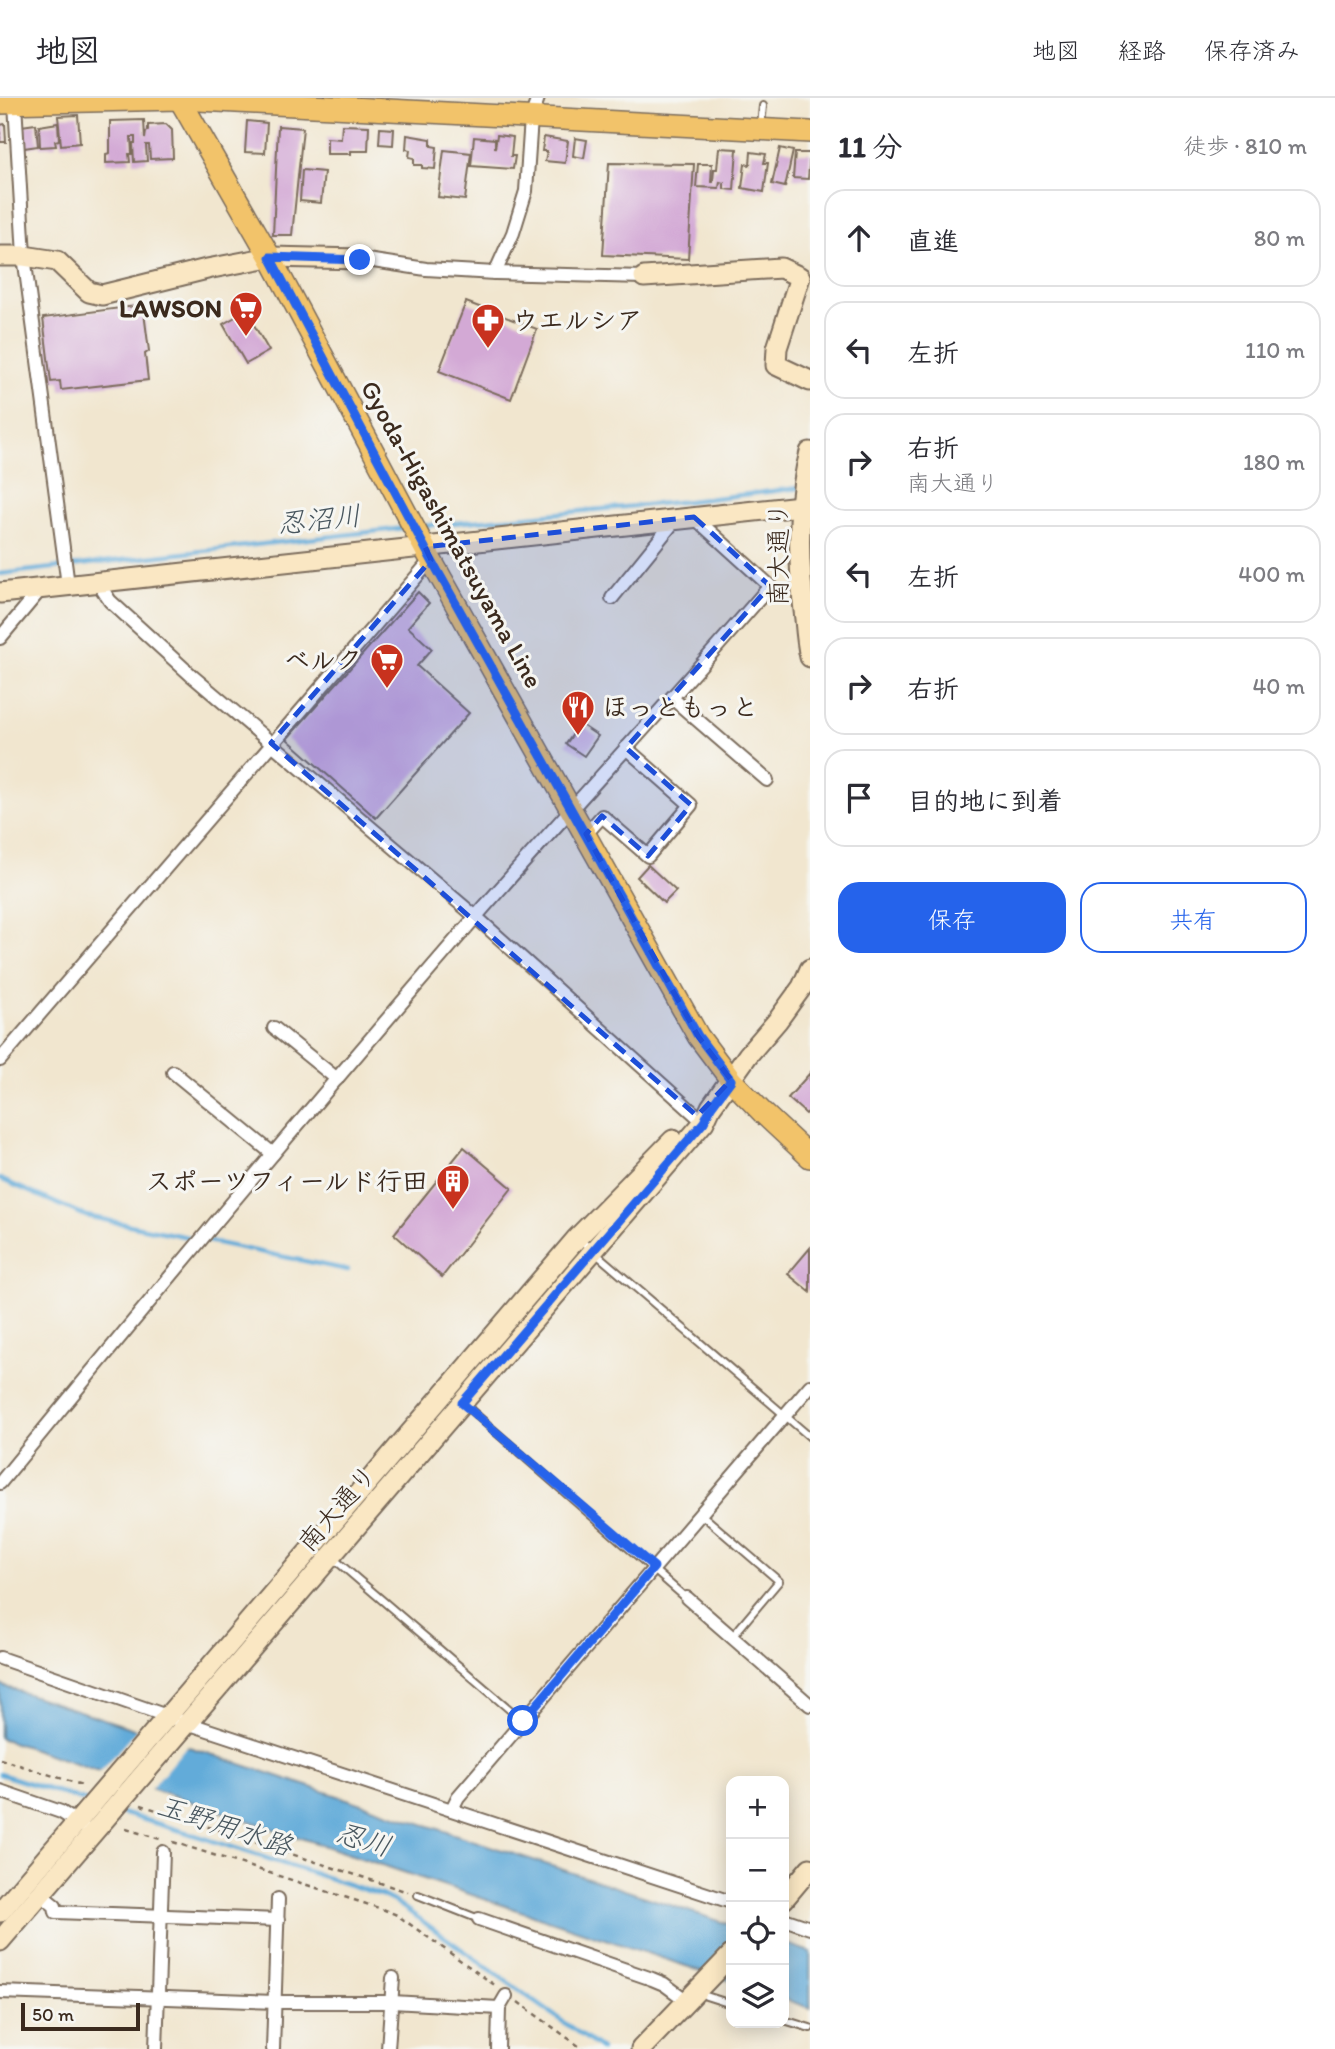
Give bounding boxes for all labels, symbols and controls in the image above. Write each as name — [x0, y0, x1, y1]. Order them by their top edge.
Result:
text: 地図 — [35, 31, 101, 70]
text: 地図 — [1032, 36, 1080, 65]
text: 経路 — [1118, 36, 1166, 65]
text: 保存済み — [1204, 36, 1300, 65]
text: 11 分 — [838, 128, 903, 165]
text: 徒歩 · 810 m — [1183, 132, 1307, 160]
icon: ahead — [840, 219, 878, 257]
text: 80 m — [1254, 224, 1305, 252]
text: 直進 — [907, 225, 959, 257]
route end — [344, 244, 375, 275]
supermarket icon: LAWSON — [227, 289, 265, 338]
place label: LAWSON — [119, 292, 222, 324]
pharmacy icon: ウエルシア — [469, 301, 507, 350]
place label: ウエルシア — [512, 304, 643, 336]
icon: left — [840, 331, 878, 369]
text: 110 m — [1245, 336, 1305, 364]
text: 左折 — [907, 337, 959, 369]
street label: Gyoda-Higashimatsuyama Line — [354, 375, 550, 693]
text: 右折 — [907, 432, 959, 464]
icon: right — [840, 443, 878, 481]
text: 180 m — [1243, 448, 1305, 476]
text: 南大通り — [907, 469, 999, 497]
water label: 忍沼川 — [275, 498, 363, 540]
street label: 南大通り — [762, 502, 794, 606]
icon: left — [840, 555, 878, 593]
text: 400 m — [1238, 560, 1305, 588]
text: 左折 — [907, 561, 959, 593]
supermarket icon: ベルク — [368, 641, 406, 690]
place label: ベルク — [284, 644, 362, 676]
icon: right — [840, 667, 878, 705]
text: 40 m — [1252, 672, 1305, 700]
text: 右折 — [907, 673, 959, 705]
restaurant icon: ほっともっと — [559, 688, 597, 737]
place label: ほっともっと — [602, 691, 758, 723]
icon: arrive — [840, 779, 878, 817]
text: 目的地に到着 — [907, 785, 1063, 817]
button: 保存 — [838, 882, 1066, 953]
button: 共有 — [1080, 882, 1307, 953]
building icon: スポーツフィールド行田 — [434, 1162, 472, 1211]
place label: スポーツフィールド行田 — [146, 1165, 428, 1197]
street label: 南大通り — [291, 1458, 383, 1558]
route start — [507, 1705, 538, 1736]
map controls — [726, 1776, 789, 2028]
button: + — [726, 1776, 789, 1839]
water label: 玉野用水路 — [153, 1787, 299, 1863]
water label: 忍川 — [332, 1815, 396, 1863]
button: − — [726, 1839, 789, 1902]
button: locate — [726, 1902, 789, 1965]
button: layers — [726, 1965, 789, 2028]
scale bar — [21, 2000, 140, 2032]
text: 50 m — [32, 2003, 74, 2026]

